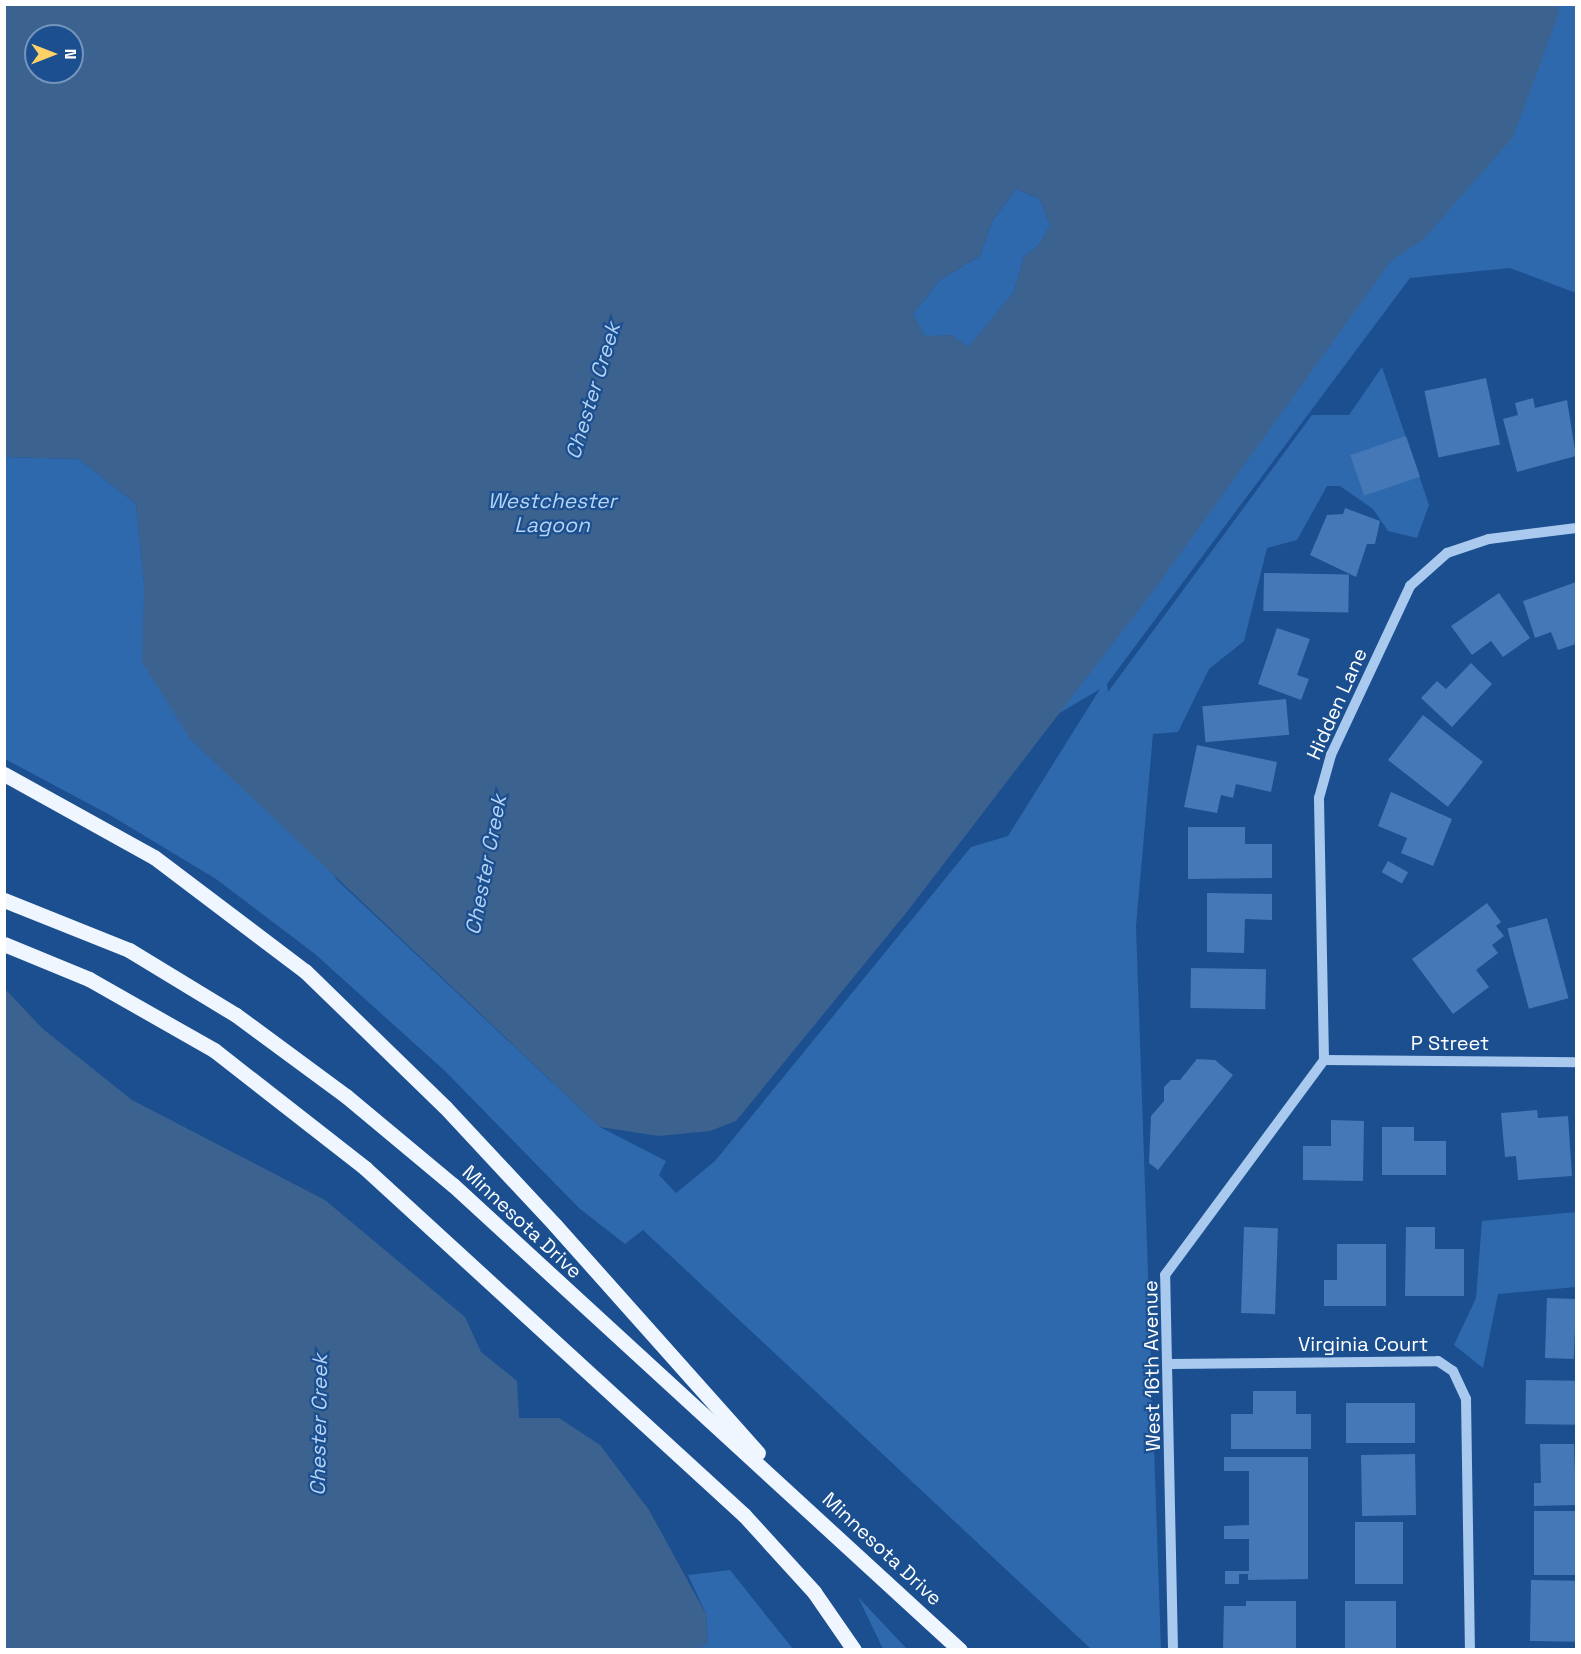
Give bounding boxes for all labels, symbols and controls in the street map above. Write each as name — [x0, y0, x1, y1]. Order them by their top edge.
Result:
north arrow — [24, 24, 84, 84]
text: N — [60, 49, 81, 59]
water label: Chester Creek — [560, 320, 626, 462]
water label: Westchester Lagoon — [488, 488, 616, 538]
street label: Hidden Lane — [1302, 645, 1372, 763]
water label: Chester Creek — [460, 793, 512, 937]
street label: P Street — [1411, 1031, 1489, 1055]
street label: Minnesota Drive — [457, 1160, 587, 1284]
street label: West 16th Avenue — [1139, 1280, 1165, 1452]
street label: Virginia Court — [1298, 1332, 1428, 1356]
water label: Chester Creek — [305, 1354, 333, 1496]
street label: Minnesota Drive — [817, 1487, 947, 1611]

